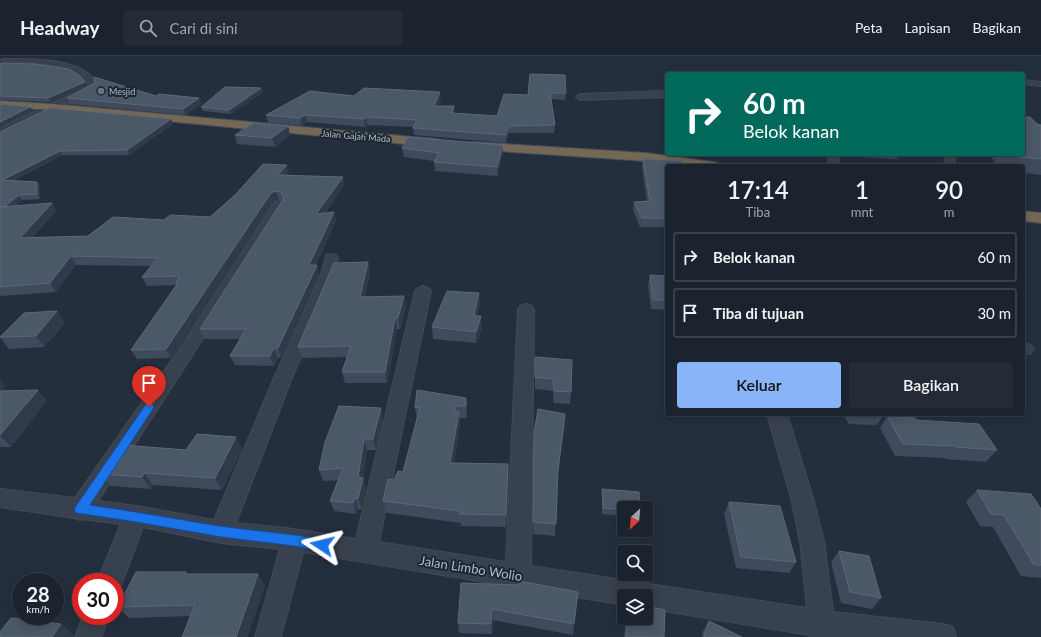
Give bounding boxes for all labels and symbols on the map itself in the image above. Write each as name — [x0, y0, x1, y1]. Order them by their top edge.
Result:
marker: Mesjid — [96, 86, 106, 96]
place label: Mesjid — [109, 86, 135, 97]
street label: Jalan Gajah Mada — [321, 128, 391, 144]
pin — [132, 366, 166, 407]
north arrow — [617, 501, 653, 537]
position arrow — [301, 524, 343, 566]
street label: Jalan Limbo Wolio — [419, 552, 523, 584]
speed limit sign: 30 — [72, 573, 124, 625]

